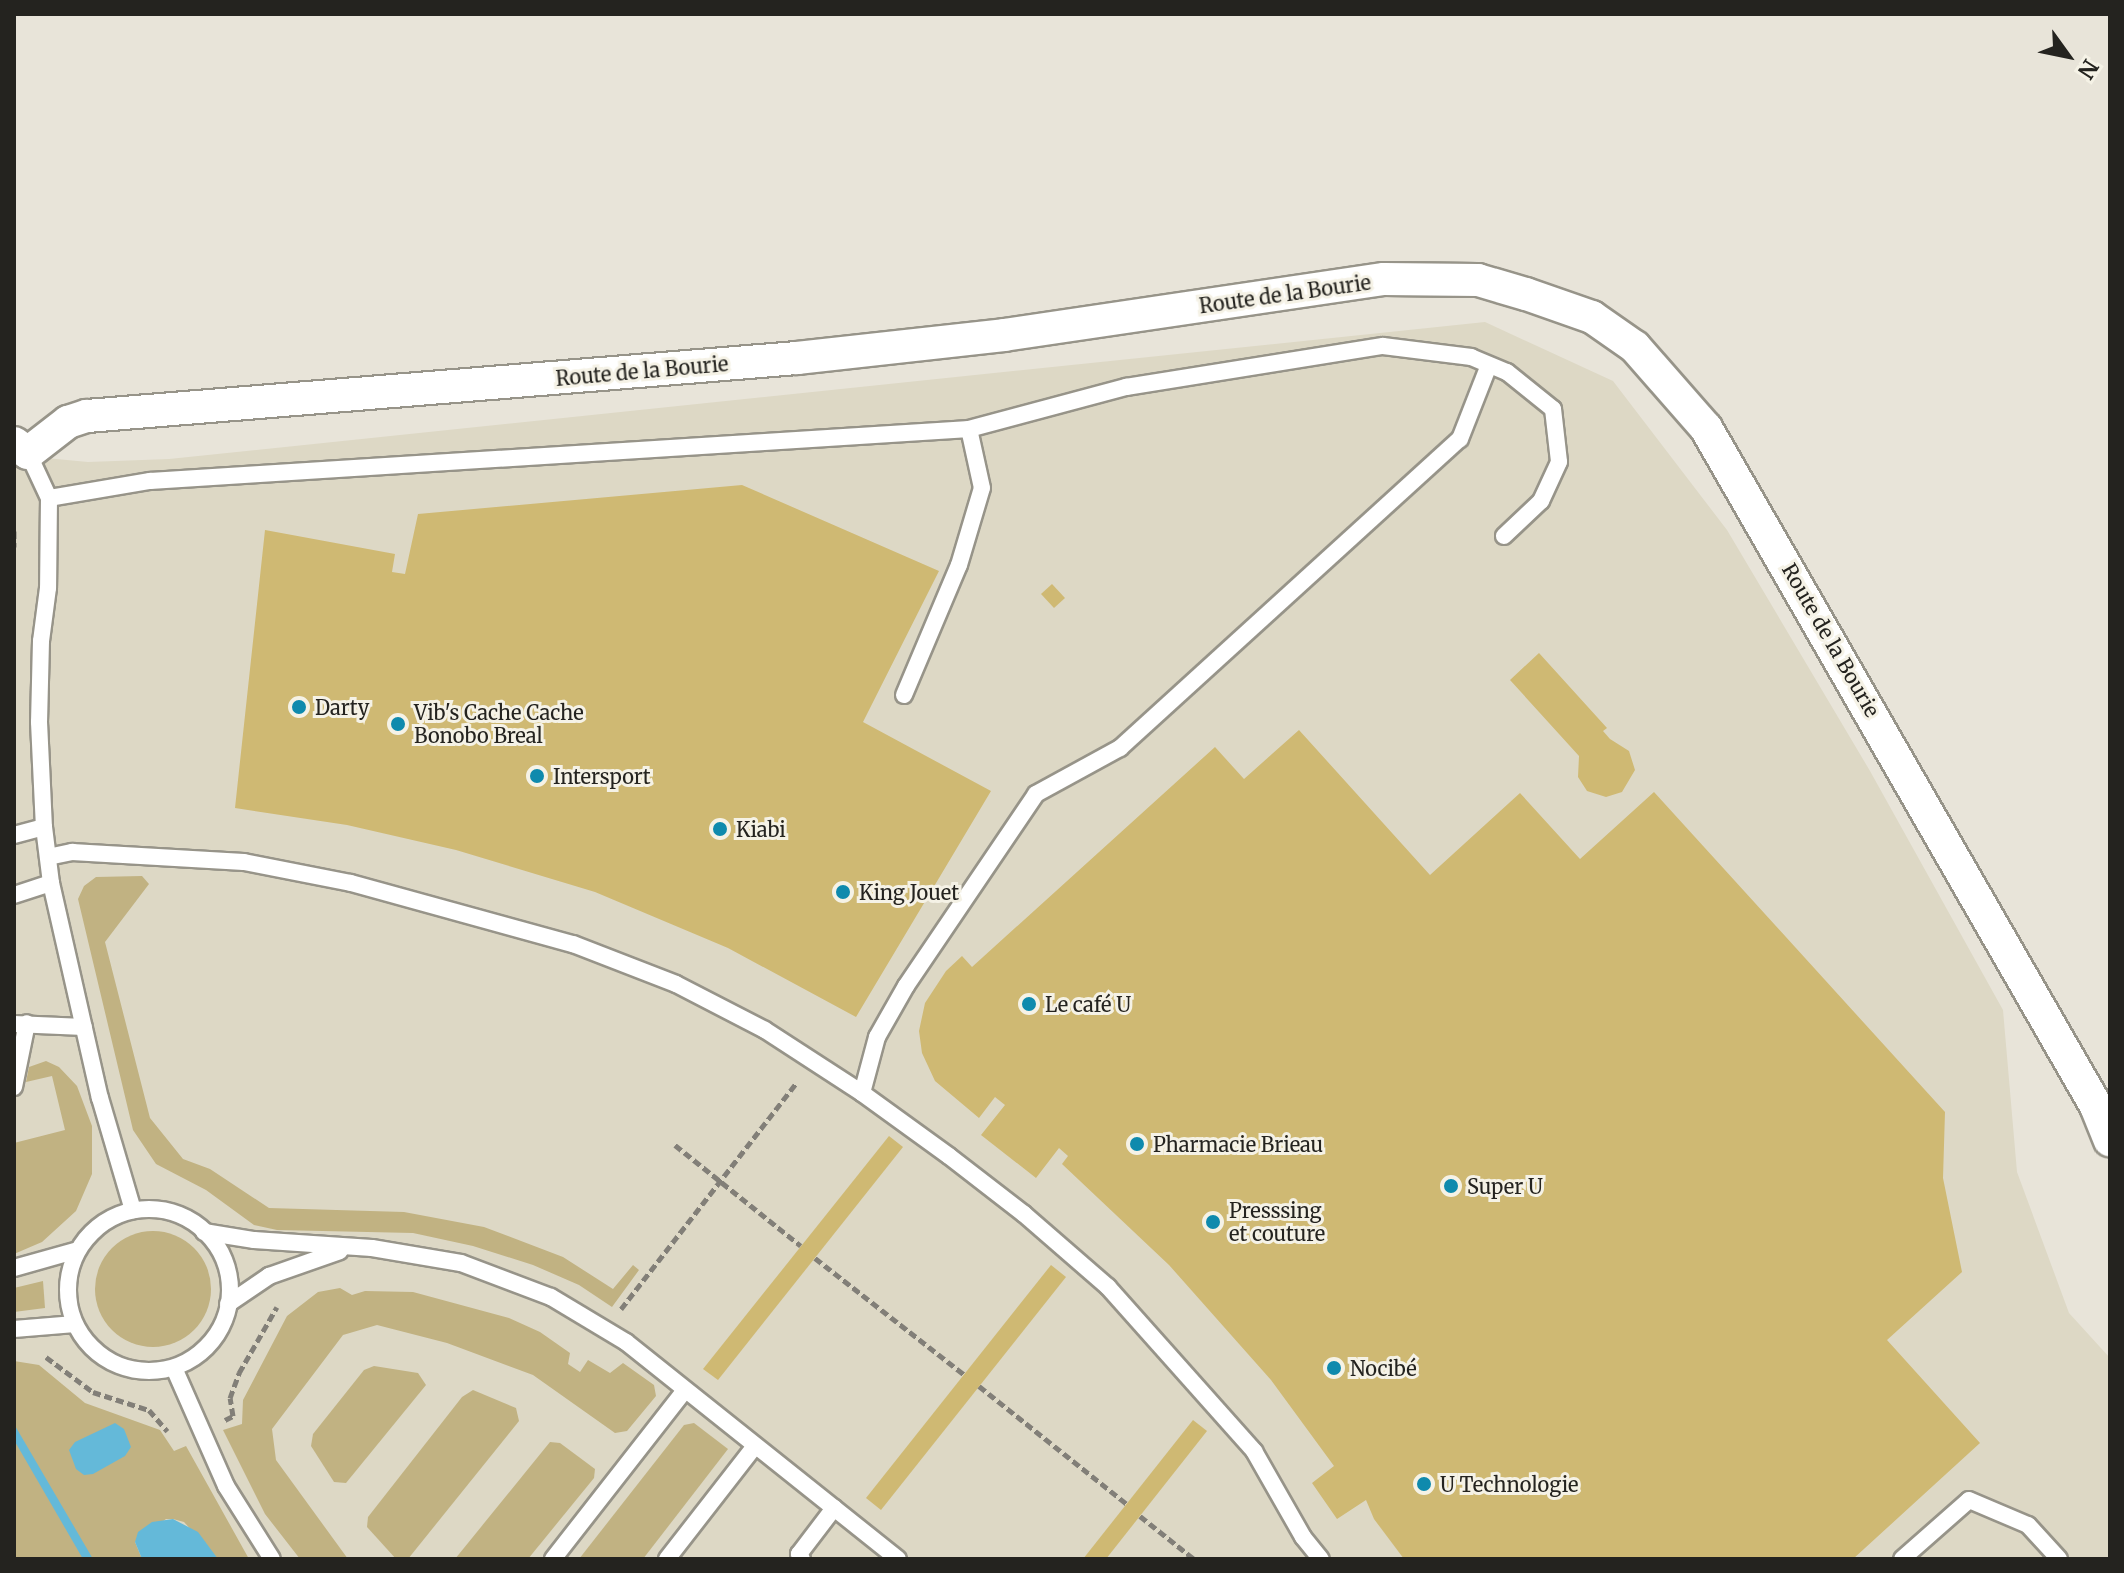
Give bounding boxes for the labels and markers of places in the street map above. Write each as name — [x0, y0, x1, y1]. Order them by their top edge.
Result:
place label: Darty — [315, 695, 369, 719]
marker: Darty — [290, 698, 308, 716]
place label: Vib's Cache Cache Bonobo Breal — [414, 700, 584, 747]
marker: Vib's Cache Cache Bonobo Breal — [389, 715, 407, 733]
place label: Intersport — [553, 764, 651, 788]
marker: Intersport — [528, 767, 546, 785]
place label: Kiabi — [736, 817, 786, 841]
marker: Kiabi — [711, 820, 729, 838]
place label: King Jouet — [859, 880, 959, 904]
marker: King Jouet — [834, 883, 852, 901]
place label: Le café U — [1045, 992, 1131, 1016]
marker: Le café U — [1020, 995, 1038, 1013]
place label: Pharmacie Brieau — [1153, 1132, 1323, 1156]
marker: Pharmacie Brieau — [1128, 1135, 1146, 1153]
place label: Super U — [1467, 1174, 1543, 1198]
marker: Super U — [1442, 1177, 1460, 1195]
place label: Presssing et couture — [1229, 1198, 1325, 1245]
marker: Presssing et couture — [1204, 1213, 1222, 1231]
place label: Nocibé — [1350, 1356, 1417, 1380]
marker: Nocibé — [1325, 1359, 1343, 1377]
place label: U Technologie — [1440, 1472, 1579, 1496]
marker: U Technologie — [1415, 1475, 1433, 1493]

